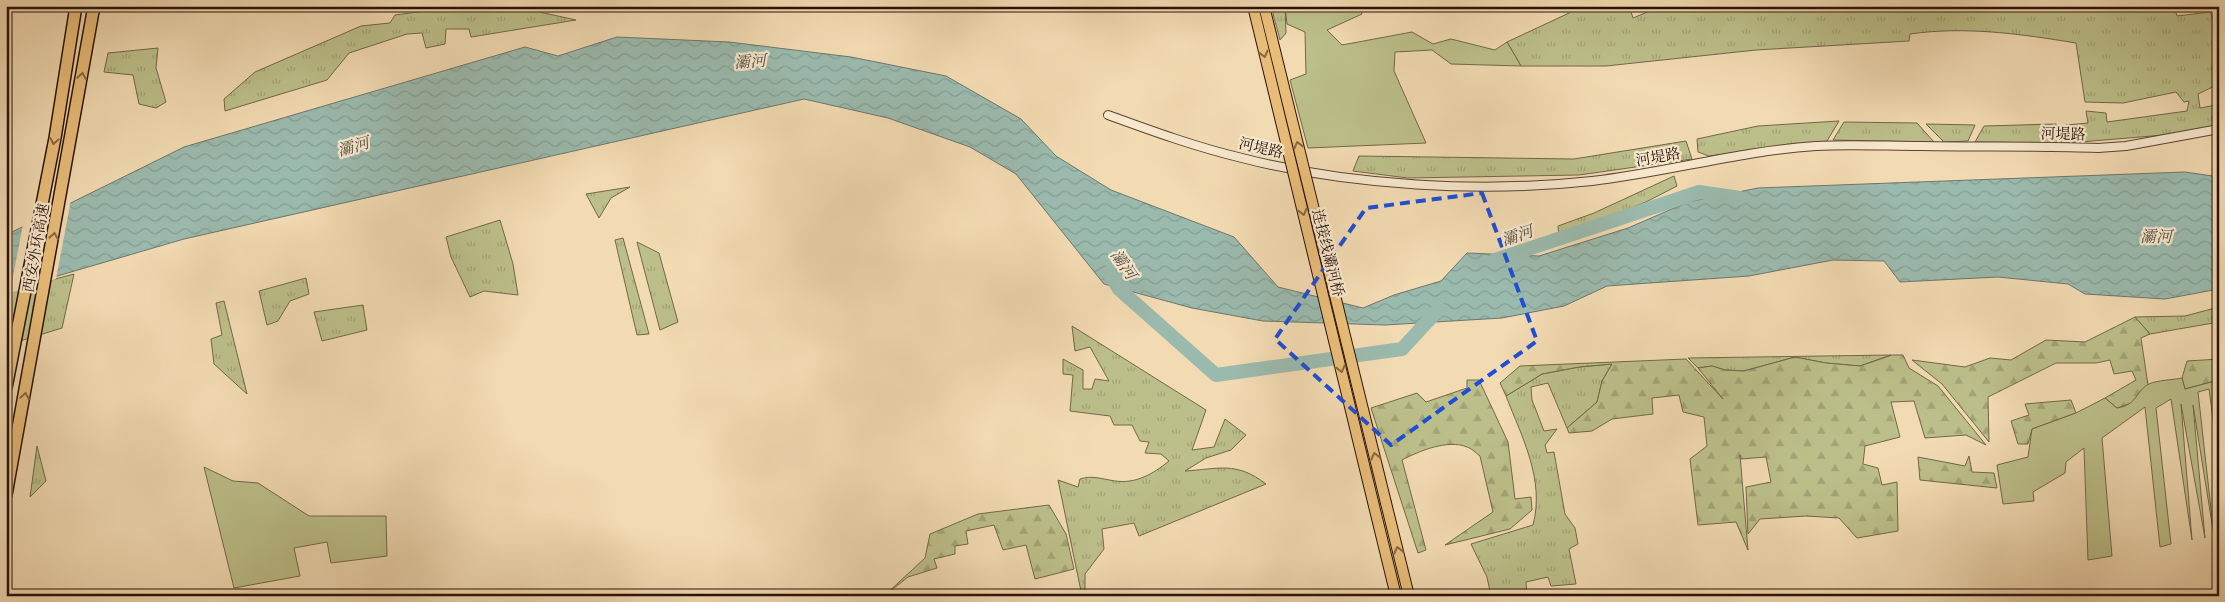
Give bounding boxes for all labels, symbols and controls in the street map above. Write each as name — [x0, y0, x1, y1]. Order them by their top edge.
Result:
one-way arrow — [1258, 49, 1269, 58]
water label: 灞河 — [733, 51, 770, 74]
one-way arrow — [77, 72, 87, 80]
street label: 河堤路 — [2040, 125, 2086, 144]
water label: 灞河 — [335, 133, 375, 162]
street label: 河堤路 — [1237, 134, 1285, 163]
one-way arrow — [49, 136, 59, 145]
one-way arrow — [1293, 141, 1304, 150]
street label: 河堤路 — [1634, 144, 1682, 171]
street label: 西安外环高速 — [19, 202, 54, 294]
one-way arrow — [1297, 207, 1308, 216]
street label: 连接线灞河桥 — [1307, 207, 1348, 299]
water label: 灞河 — [1499, 221, 1539, 252]
water label: 灞河 — [2140, 228, 2175, 248]
one-way arrow — [48, 232, 59, 240]
water label: 灞河 — [1105, 246, 1141, 286]
one-way arrow — [1335, 365, 1346, 374]
one-way arrow — [19, 391, 29, 400]
one-way arrow — [1370, 452, 1381, 461]
one-way arrow — [1393, 545, 1404, 554]

